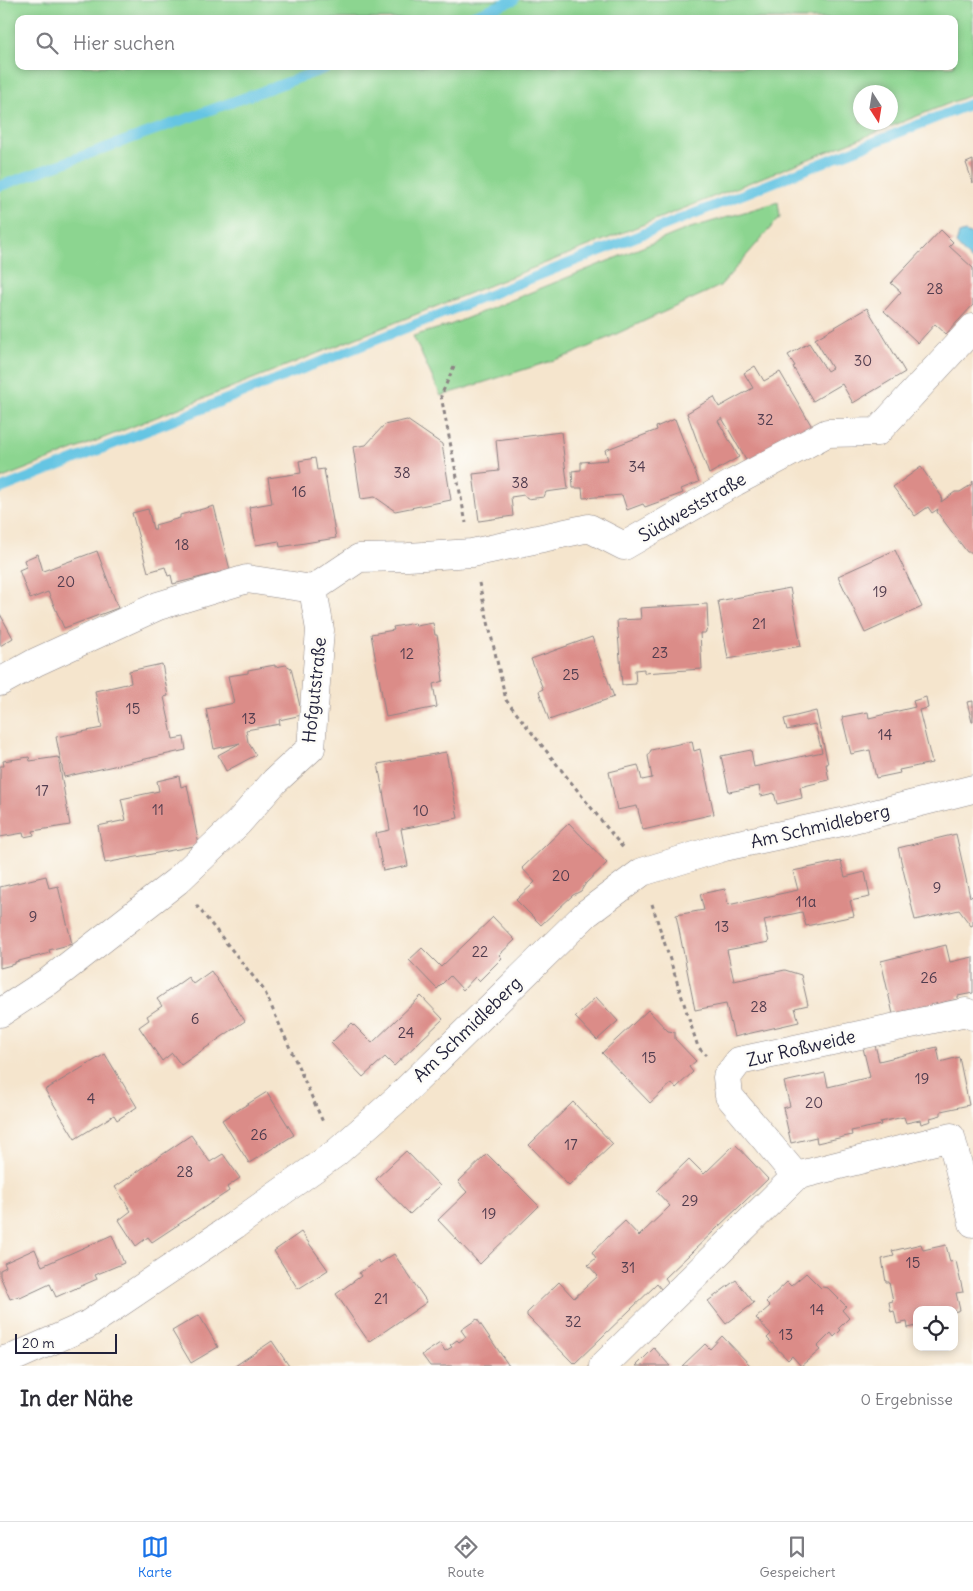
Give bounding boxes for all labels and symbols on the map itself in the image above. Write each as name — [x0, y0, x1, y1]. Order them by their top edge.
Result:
north arrow — [853, 85, 898, 130]
house number: 28 — [927, 279, 943, 298]
house number: 30 — [854, 351, 872, 370]
house number: 32 — [757, 410, 773, 429]
house number: 34 — [628, 457, 646, 476]
house number: 38 — [393, 463, 411, 482]
street label: Südweststraße — [634, 467, 750, 547]
house number: 38 — [511, 473, 529, 492]
house number: 16 — [292, 482, 306, 501]
house number: 18 — [175, 535, 189, 554]
house number: 20 — [57, 572, 75, 591]
house number: 19 — [873, 582, 887, 601]
house number: 21 — [752, 614, 766, 633]
street label: Hofgutstraße — [297, 636, 331, 744]
house number: 23 — [652, 643, 668, 662]
house number: 12 — [400, 644, 414, 663]
house number: 25 — [563, 665, 579, 684]
house number: 15 — [126, 699, 140, 718]
house number: 13 — [242, 709, 256, 728]
house number: 14 — [878, 725, 893, 744]
house number: 17 — [35, 781, 49, 800]
street label: Am Schmidleberg — [748, 799, 892, 853]
house number: 11 — [152, 800, 164, 819]
house number: 10 — [413, 801, 429, 820]
house number: 20 — [552, 866, 570, 885]
house number: 9 — [933, 878, 941, 897]
house number: 11a — [796, 892, 817, 911]
house number: 9 — [29, 907, 37, 926]
house number: 13 — [715, 917, 729, 936]
house number: 22 — [472, 942, 488, 961]
house number: 26 — [921, 968, 937, 987]
street label: Am Schmidleberg — [408, 971, 526, 1087]
house number: 28 — [751, 997, 767, 1016]
house number: 6 — [191, 1009, 199, 1028]
house number: 24 — [398, 1023, 415, 1042]
street label: Zur Roßweide — [744, 1024, 858, 1072]
house number: 15 — [642, 1048, 656, 1067]
house number: 19 — [915, 1069, 929, 1088]
house number: 4 — [87, 1089, 96, 1108]
house number: 20 — [805, 1093, 823, 1112]
house number: 26 — [251, 1125, 267, 1144]
house number: 17 — [564, 1135, 578, 1154]
house number: 28 — [177, 1162, 193, 1181]
house number: 29 — [682, 1191, 698, 1210]
house number: 19 — [482, 1204, 496, 1223]
house number: 15 — [906, 1253, 920, 1272]
house number: 31 — [621, 1258, 635, 1277]
house number: 21 — [374, 1289, 388, 1308]
house number: 14 — [810, 1300, 825, 1319]
house number: 32 — [565, 1312, 581, 1331]
house number: 13 — [779, 1325, 793, 1344]
scale bar — [15, 1331, 118, 1354]

